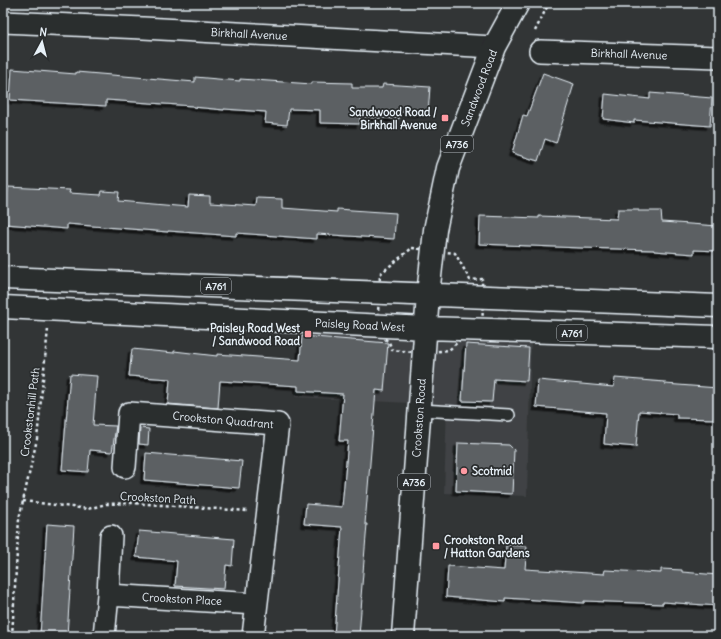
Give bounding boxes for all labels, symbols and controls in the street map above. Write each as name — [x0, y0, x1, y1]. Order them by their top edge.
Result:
north arrow — [22, 22, 62, 62]
text: N — [39, 25, 48, 39]
street label: Birkhall Avenue — [210, 25, 288, 43]
street label: Birkhall Avenue — [590, 46, 668, 62]
street label: Sandwood Road — [458, 47, 500, 128]
place label: Sandwood Road / Birkhall Avenue — [349, 105, 437, 132]
marker: Sandwood Road / Birkhall Avenue — [440, 113, 450, 123]
road number: A736 — [441, 136, 473, 152]
road number: A761 — [201, 278, 231, 294]
street label: Paisley Road West — [315, 316, 406, 334]
place label: Paisley Road West / Sandwood Road — [210, 321, 301, 348]
road number: A761 — [557, 325, 587, 341]
marker: Paisley Road West / Sandwood Road — [303, 329, 313, 339]
street label: Crookstonhill Path — [18, 367, 42, 457]
street label: Crookston Road — [409, 377, 429, 458]
street label: Crookston Quadrant — [172, 409, 274, 431]
place label: Scotmid — [472, 464, 513, 478]
marker: Scotmid — [459, 466, 469, 476]
road number: A736 — [398, 474, 430, 490]
street label: Crookston Path — [120, 489, 196, 507]
place label: Crookston Road / Hatton Gardens — [444, 533, 530, 560]
marker: Crookston Road / Hatton Gardens — [431, 541, 441, 551]
street label: Crookston Place — [142, 590, 222, 608]

